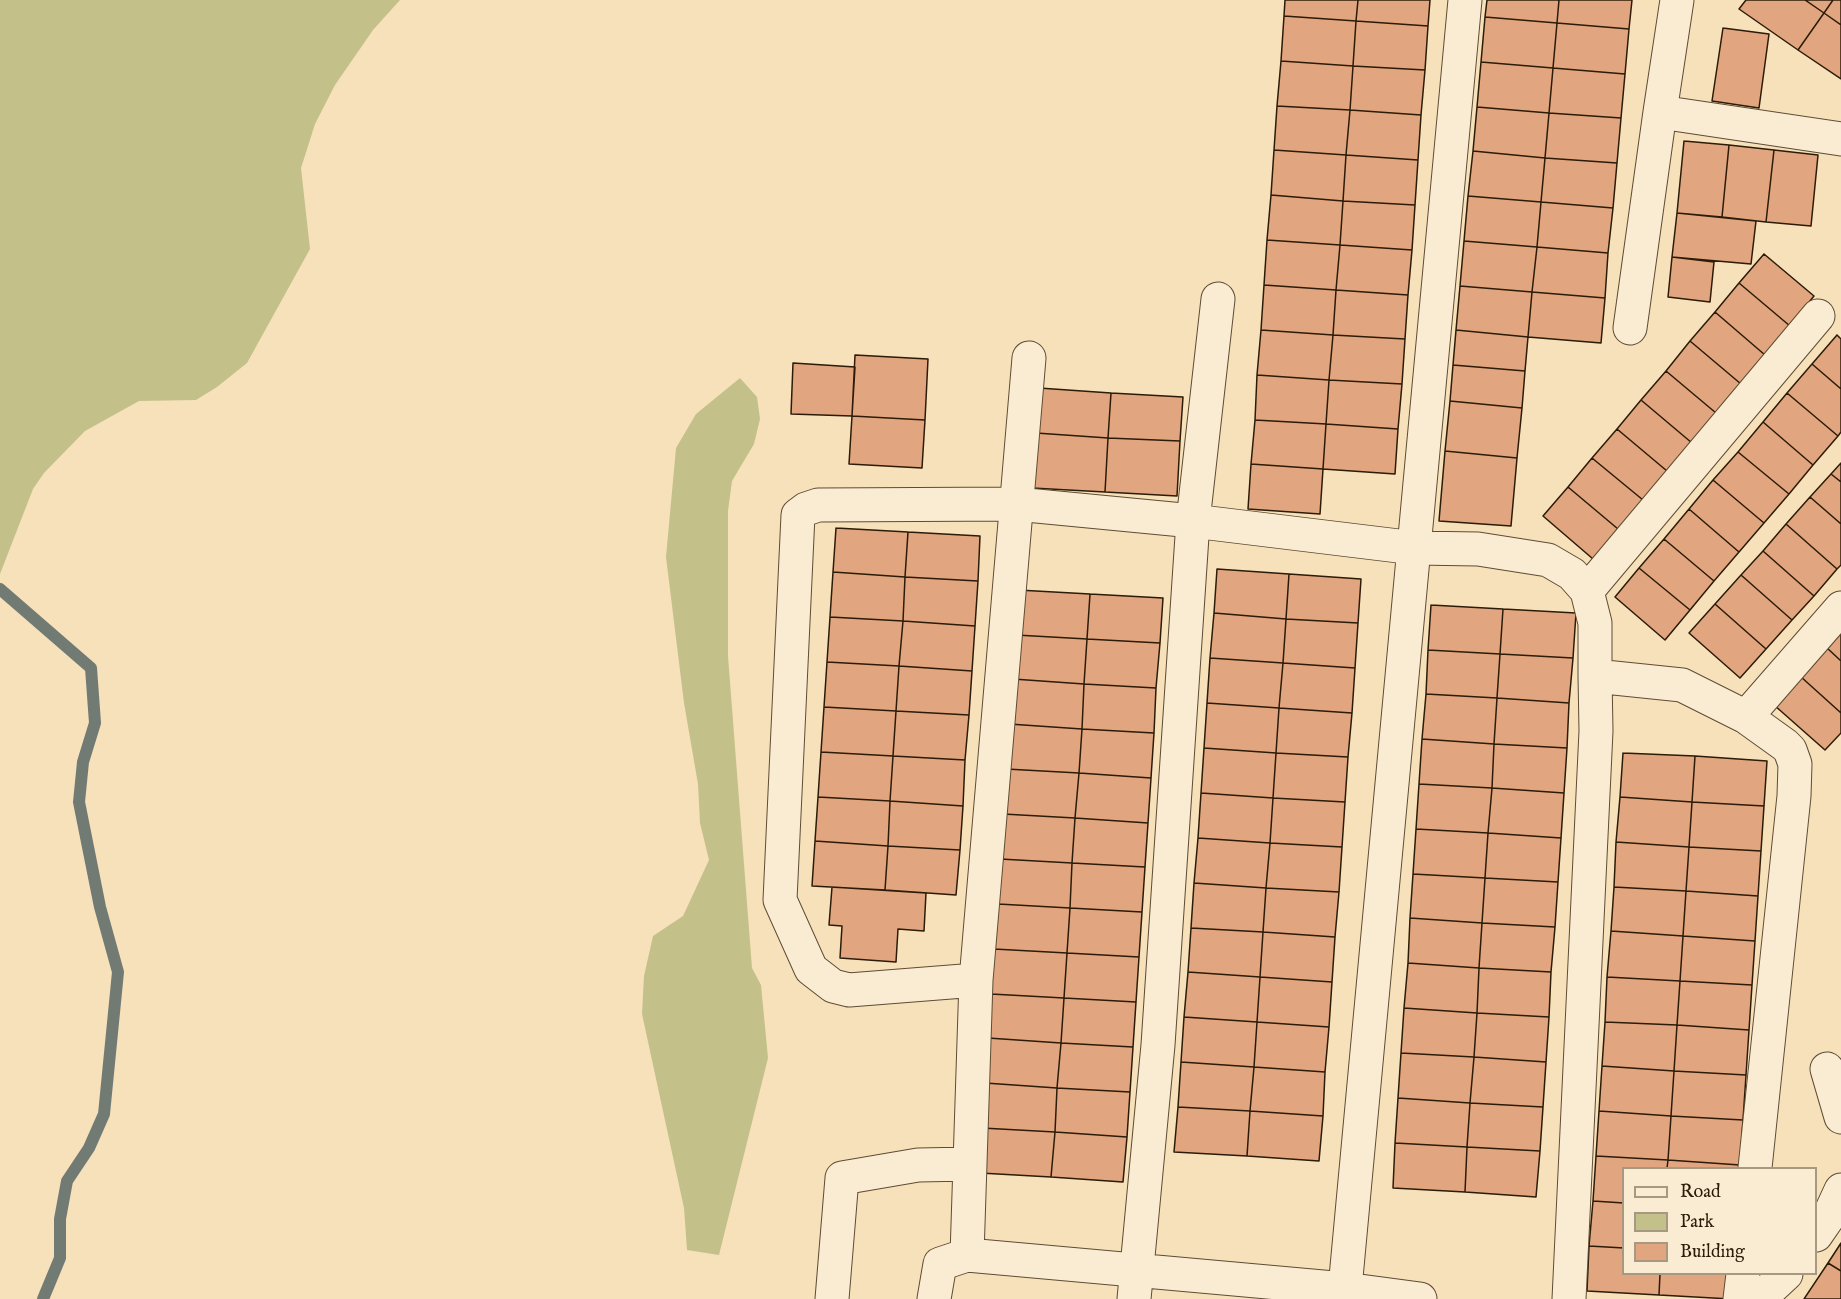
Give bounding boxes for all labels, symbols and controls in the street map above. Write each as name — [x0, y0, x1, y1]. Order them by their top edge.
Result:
legend — [1622, 1167, 1817, 1275]
text: Road — [1680, 1181, 1721, 1204]
text: Park — [1680, 1211, 1714, 1234]
text: Building — [1680, 1241, 1745, 1264]

